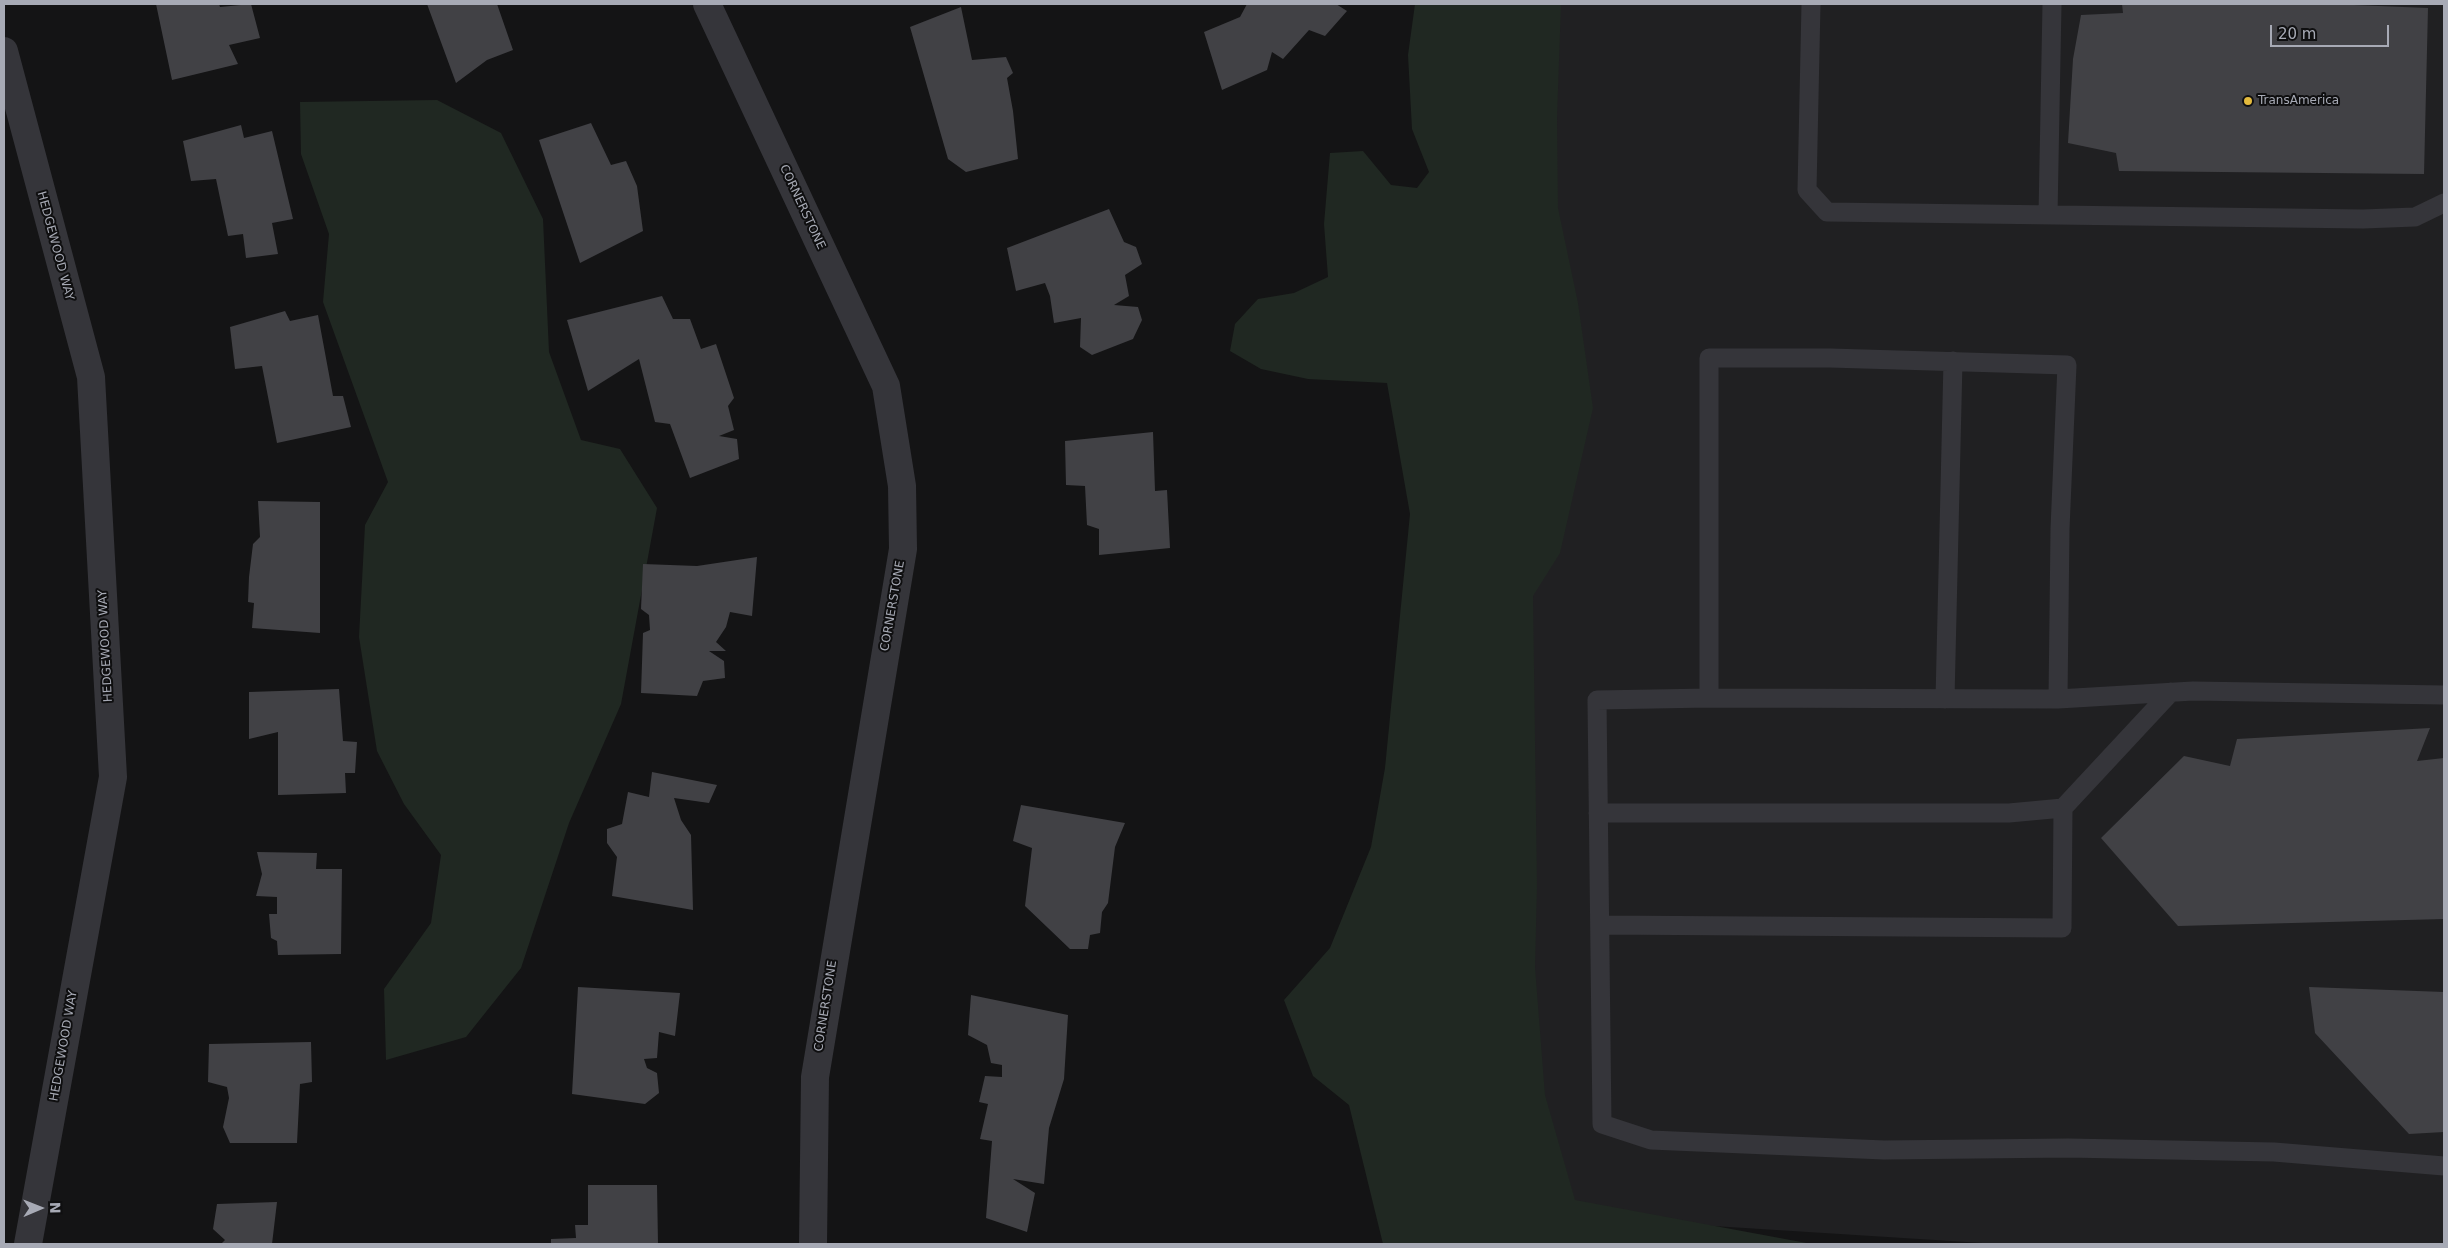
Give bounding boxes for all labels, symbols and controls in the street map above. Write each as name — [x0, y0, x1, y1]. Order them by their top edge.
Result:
scale bar — [2273, 15, 2392, 47]
text: 20 m — [2278, 25, 2316, 43]
place label: TransAmerica — [2258, 94, 2339, 108]
marker: TransAmerica — [2242, 95, 2254, 107]
street label: CORNERSTONE — [776, 162, 828, 252]
street label: HEDGEWOOD WAY — [34, 190, 76, 302]
street label: CORNERSTONE — [878, 559, 908, 653]
street label: HEDGEWOOD WAY — [96, 590, 116, 702]
street label: CORNERSTONE — [812, 959, 840, 1053]
street label: HEDGEWOOD WAY — [47, 989, 81, 1103]
north arrow — [15, 1183, 65, 1233]
text: N — [47, 1202, 63, 1214]

